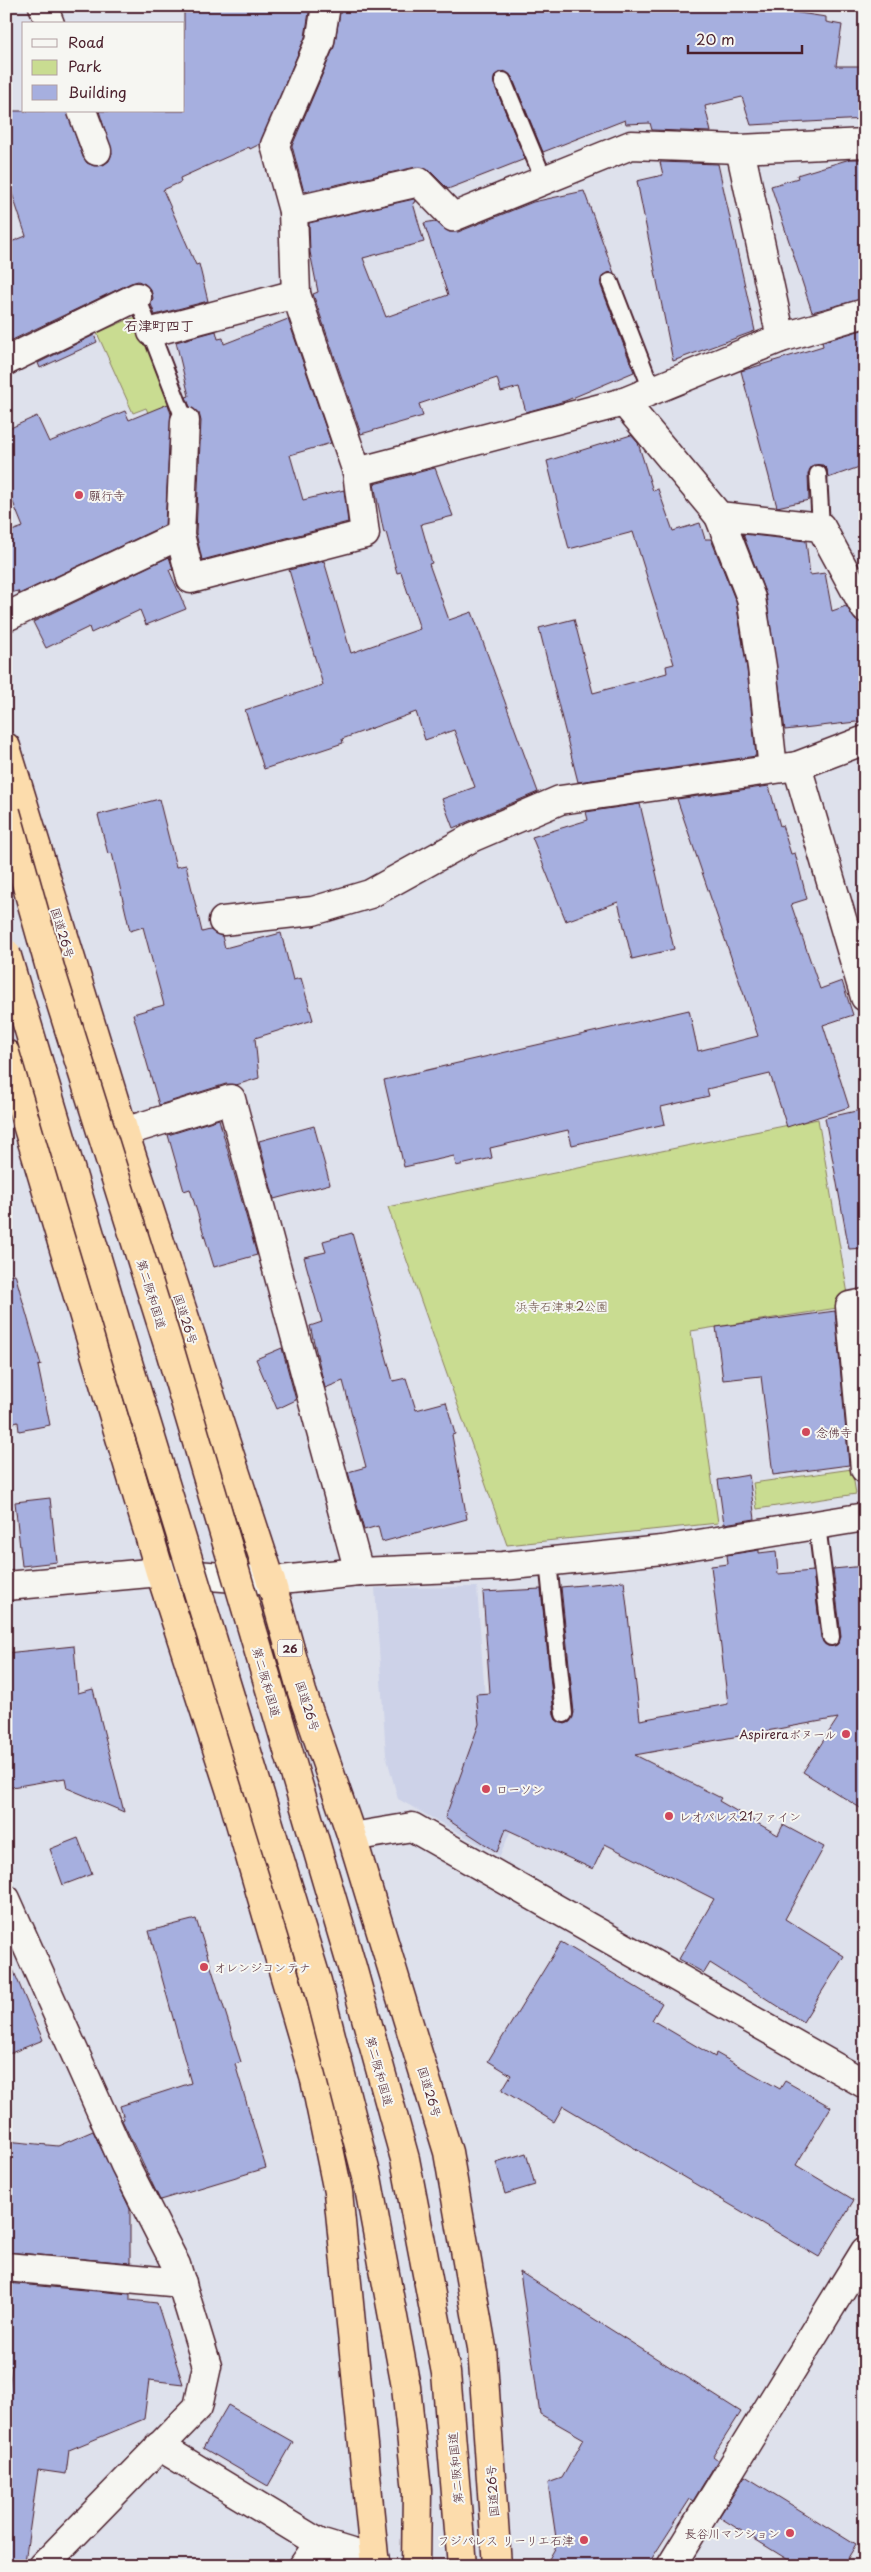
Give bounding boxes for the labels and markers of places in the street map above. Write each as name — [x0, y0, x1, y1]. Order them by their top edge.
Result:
place label: 願行寺 — [89, 486, 125, 504]
marker: 願行寺 — [73, 489, 85, 501]
place label: 念佛寺 — [816, 1423, 852, 1441]
marker: 念佛寺 — [800, 1426, 812, 1438]
place label: Aspireraボヌール — [739, 1725, 836, 1743]
marker: Aspireraボヌール — [840, 1728, 852, 1740]
place label: ローソン — [496, 1780, 544, 1798]
marker: ローソン — [480, 1783, 492, 1795]
place label: レオパレス21ファイン — [679, 1807, 801, 1825]
marker: レオパレス21ファイン — [663, 1810, 675, 1822]
place label: オレンジコンテナ — [214, 1958, 311, 1976]
marker: オレンジコンテナ — [198, 1961, 210, 1973]
place label: 長谷川マンション — [684, 2524, 780, 2542]
marker: 長谷川マンション — [784, 2527, 796, 2539]
place label: フジパレス リーリエ石津 — [438, 2531, 574, 2549]
marker: フジパレス リーリエ石津 — [578, 2534, 590, 2546]

